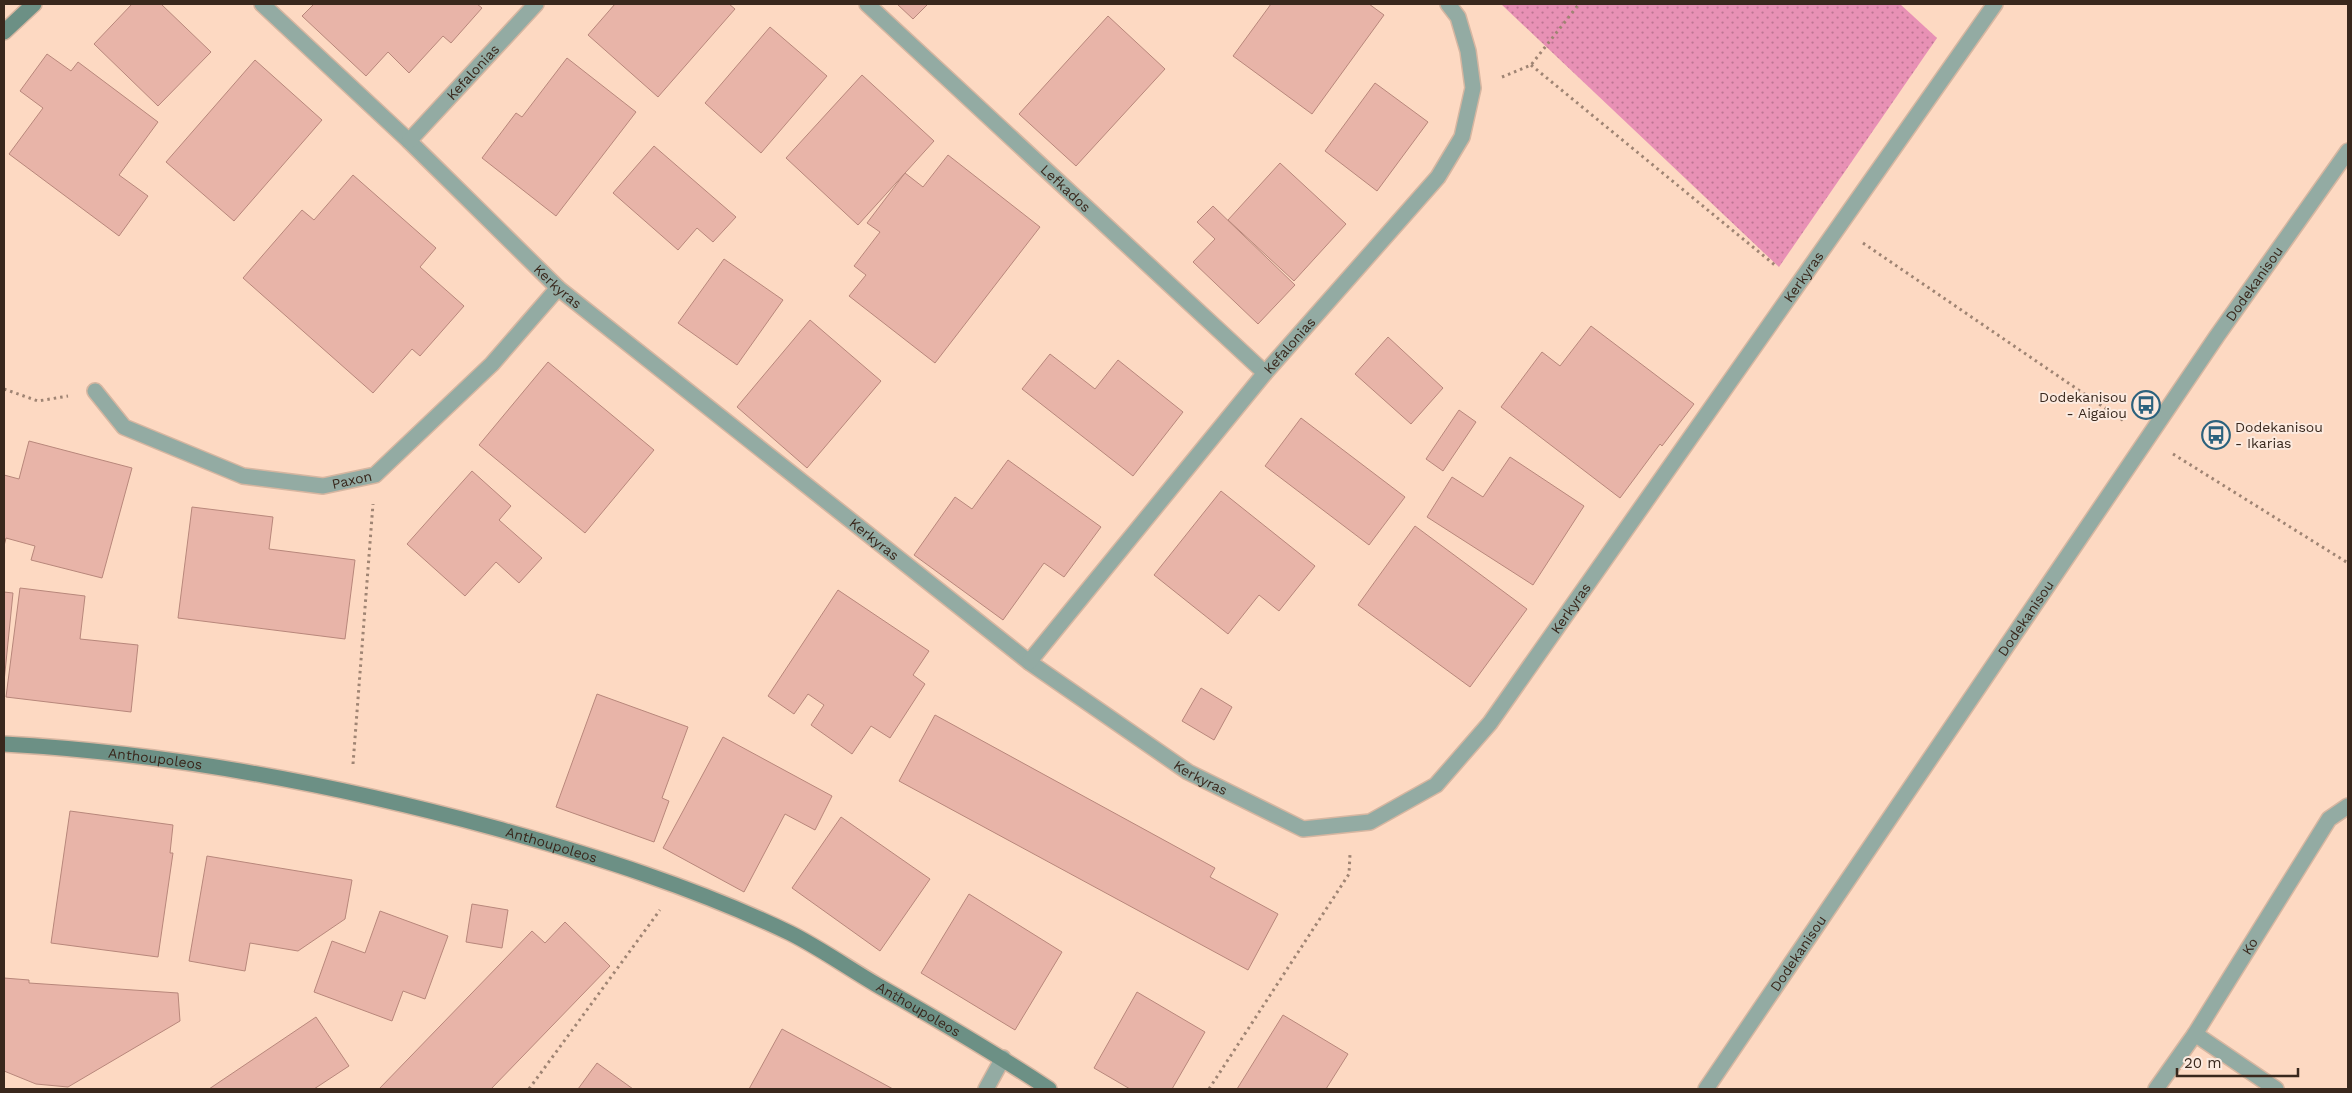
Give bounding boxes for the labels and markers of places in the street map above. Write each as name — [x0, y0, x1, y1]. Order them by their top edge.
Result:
place label: Dodekanisou - Aigaiou — [2039, 389, 2127, 421]
bus stop icon: Dodekanisou - Aigaiou — [2131, 390, 2161, 420]
place label: Dodekanisou - Ikarias — [2235, 419, 2323, 451]
bus stop icon: Dodekanisou - Ikarias — [2201, 420, 2231, 450]

